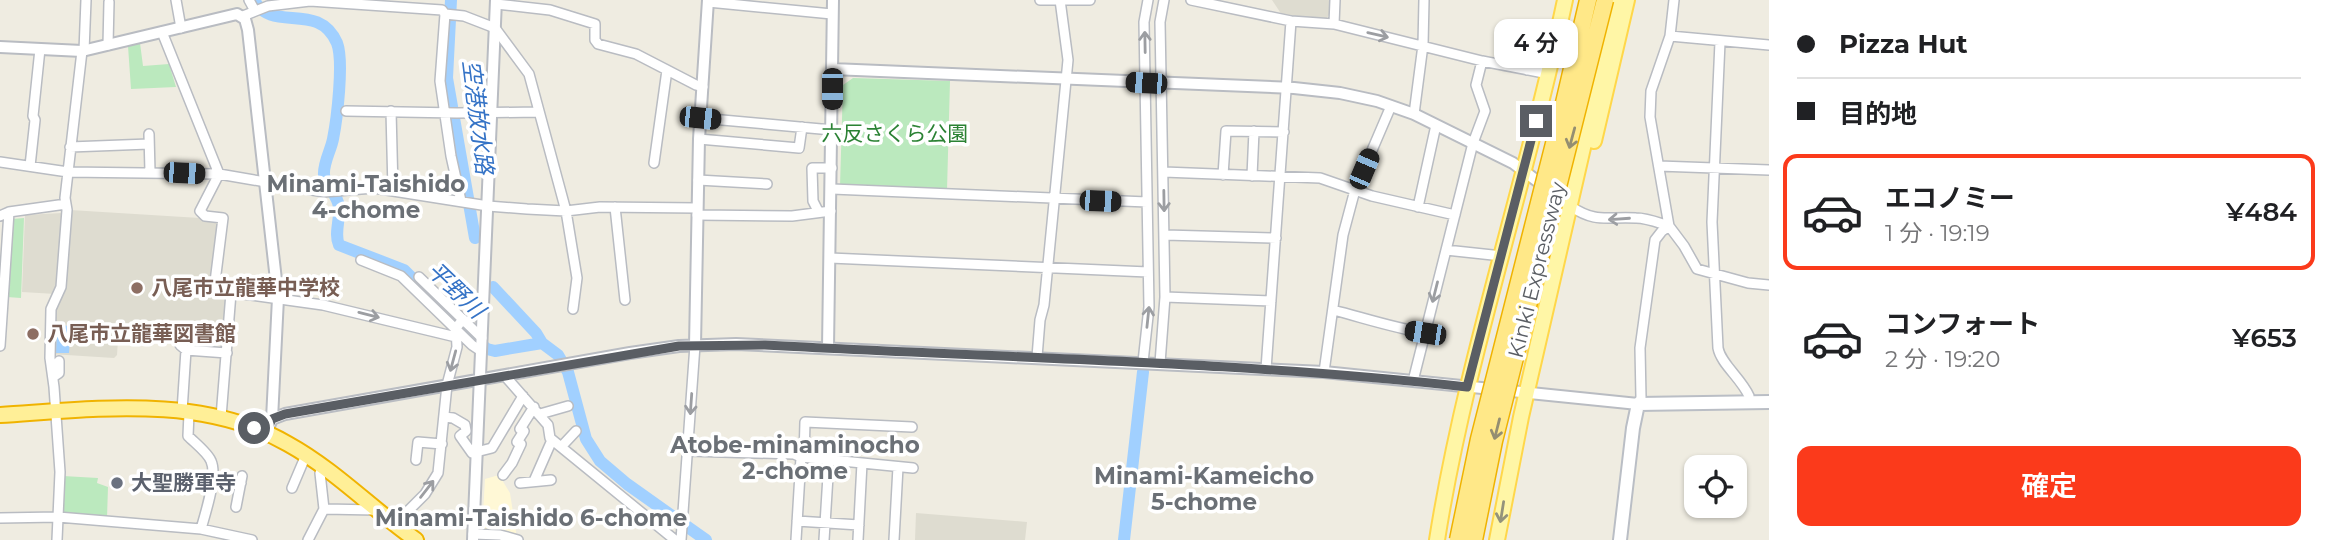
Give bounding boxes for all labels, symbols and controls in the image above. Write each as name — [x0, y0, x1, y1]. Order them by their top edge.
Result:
callout: 4 分 — [1494, 19, 1578, 68]
one-way arrow — [1366, 28, 1389, 42]
text: Pizza Hut — [1839, 28, 1968, 60]
text: 4 分 — [1514, 29, 1558, 57]
one-way arrow — [1138, 30, 1152, 53]
water label: 空港放水路 — [457, 58, 499, 178]
car — [822, 68, 843, 110]
car — [1125, 71, 1168, 95]
text: 目的地 — [1839, 98, 1917, 130]
car — [679, 105, 722, 131]
route end — [1520, 105, 1552, 137]
park label: 六反さくら公園 — [822, 121, 969, 146]
one-way arrow — [1565, 126, 1578, 149]
car — [1347, 146, 1382, 192]
car — [163, 161, 206, 185]
district label: Minami-Taishido 4-chome — [267, 170, 465, 224]
street label: Kinki Expressway — [1503, 179, 1571, 360]
icon: car — [1801, 181, 1864, 244]
text: エコノミー — [1885, 182, 2015, 214]
car — [1079, 190, 1122, 212]
one-way arrow — [1157, 190, 1171, 213]
text: ¥484 — [2226, 196, 2297, 228]
one-way arrow — [1608, 213, 1630, 226]
text: 1 分 · 19:19 — [1885, 219, 1990, 247]
water label: 平野川 — [421, 256, 493, 326]
place label: 八尾市立龍華中学校 — [151, 275, 340, 300]
marker: 八尾市立龍華中学校 — [129, 280, 145, 296]
one-way arrow — [1428, 280, 1442, 303]
one-way arrow — [1142, 307, 1155, 329]
icon: car — [1801, 307, 1864, 370]
text: コンフォート — [1885, 308, 2040, 340]
one-way arrow — [357, 309, 380, 322]
car — [1403, 319, 1448, 347]
place label: 八尾市立龍華図書館 — [47, 321, 236, 346]
text: ¥653 — [2232, 322, 2297, 354]
marker: 八尾市立龍華図書館 — [25, 326, 41, 342]
text: 2 分 · 19:20 — [1885, 345, 2000, 373]
one-way arrow — [446, 350, 459, 372]
one-way arrow — [684, 392, 697, 415]
route start — [238, 412, 270, 444]
one-way arrow — [1490, 418, 1503, 440]
district label: Atobe-minaminocho 2-chome — [669, 431, 920, 485]
button: 確定 — [1797, 446, 2301, 526]
map controls — [1684, 455, 1747, 518]
button: locate — [1684, 455, 1747, 518]
district label: Minami-Kameicho 5-chome — [1094, 462, 1314, 516]
place label: 大聖勝軍寺 — [131, 470, 236, 495]
marker: 大聖勝軍寺 — [109, 475, 125, 491]
one-way arrow — [420, 481, 435, 499]
one-way arrow — [1495, 500, 1508, 523]
district label: Minami-Taishido 6-chome — [375, 504, 687, 532]

